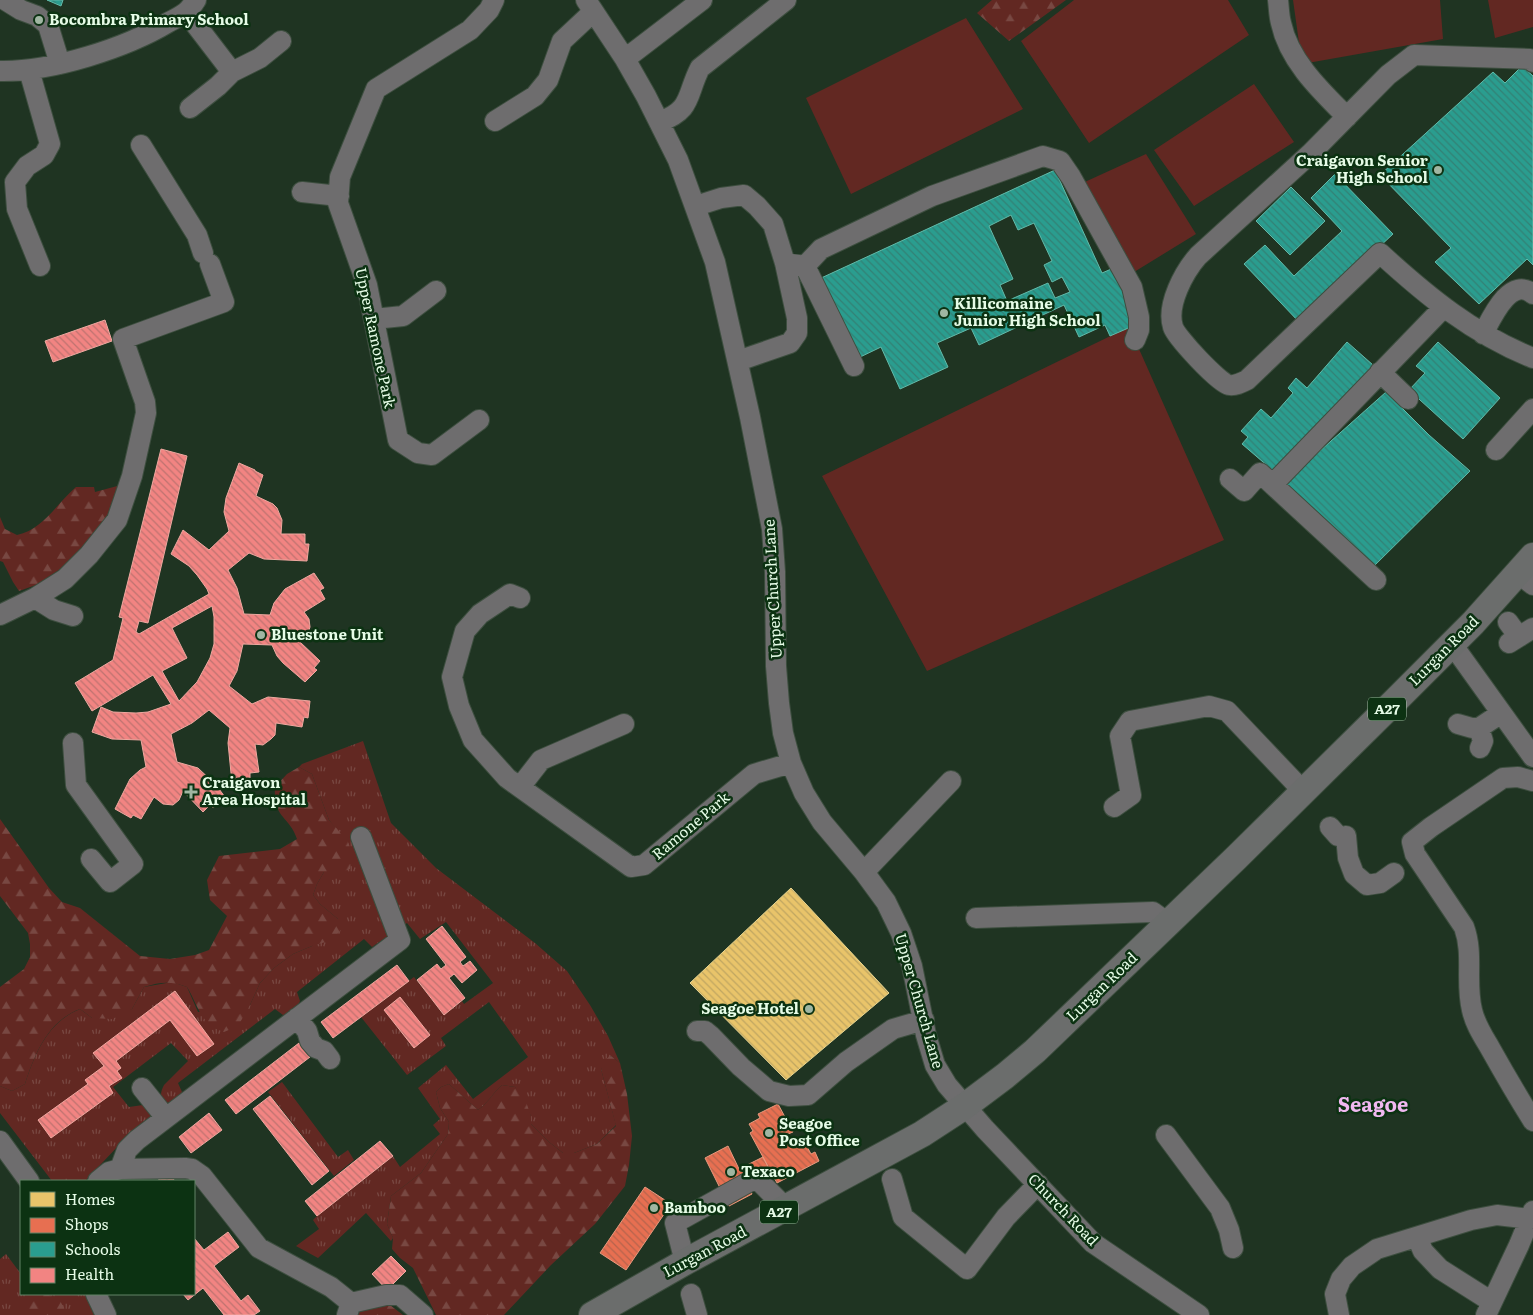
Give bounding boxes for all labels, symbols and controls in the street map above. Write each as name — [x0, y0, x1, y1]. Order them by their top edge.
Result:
place label: Bocombra Primary School — [49, 7, 249, 30]
marker: Bocombra Primary School — [33, 14, 45, 26]
place label: Craigavon Senior High School — [1296, 148, 1429, 188]
marker: Craigavon Senior High School — [1432, 164, 1444, 176]
street label: Upper Ramone Park — [350, 265, 403, 411]
place label: Killicomaine Junior High School — [954, 291, 1101, 331]
marker: Killicomaine Junior High School — [938, 307, 950, 319]
street label: Upper Church Lane — [756, 519, 787, 659]
street label: Lurgan Road — [1403, 610, 1483, 690]
place label: Bluestone Unit — [271, 622, 384, 645]
marker: Bluestone Unit — [255, 629, 267, 641]
road number: A27 — [1368, 698, 1406, 721]
place label: Craigavon Area Hospital — [202, 770, 307, 810]
marker: Craigavon Area Hospital — [184, 785, 198, 799]
street label: Ramone Park — [646, 785, 735, 864]
street label: Upper Church Lane — [890, 930, 951, 1071]
street label: Lurgan Road — [1060, 946, 1142, 1026]
place label: Seagoe Hotel — [701, 996, 800, 1019]
marker: Seagoe Hotel — [803, 1003, 815, 1015]
district label: Seagoe — [1338, 1088, 1408, 1118]
place label: Seagoe Post Office — [779, 1111, 860, 1151]
marker: Seagoe Post Office — [763, 1127, 775, 1139]
place label: Texaco — [741, 1159, 795, 1182]
marker: Texaco — [725, 1166, 737, 1178]
street label: Church Road — [1023, 1168, 1105, 1250]
legend — [20, 1180, 195, 1295]
text: Homes — [65, 1187, 115, 1210]
place label: Bamboo — [664, 1195, 726, 1218]
road number: A27 — [760, 1200, 798, 1224]
marker: Bamboo — [648, 1202, 660, 1214]
text: Shops — [65, 1212, 108, 1235]
street label: Lurgan Road — [659, 1219, 750, 1282]
text: Schools — [65, 1237, 121, 1260]
text: Health — [65, 1262, 114, 1285]

